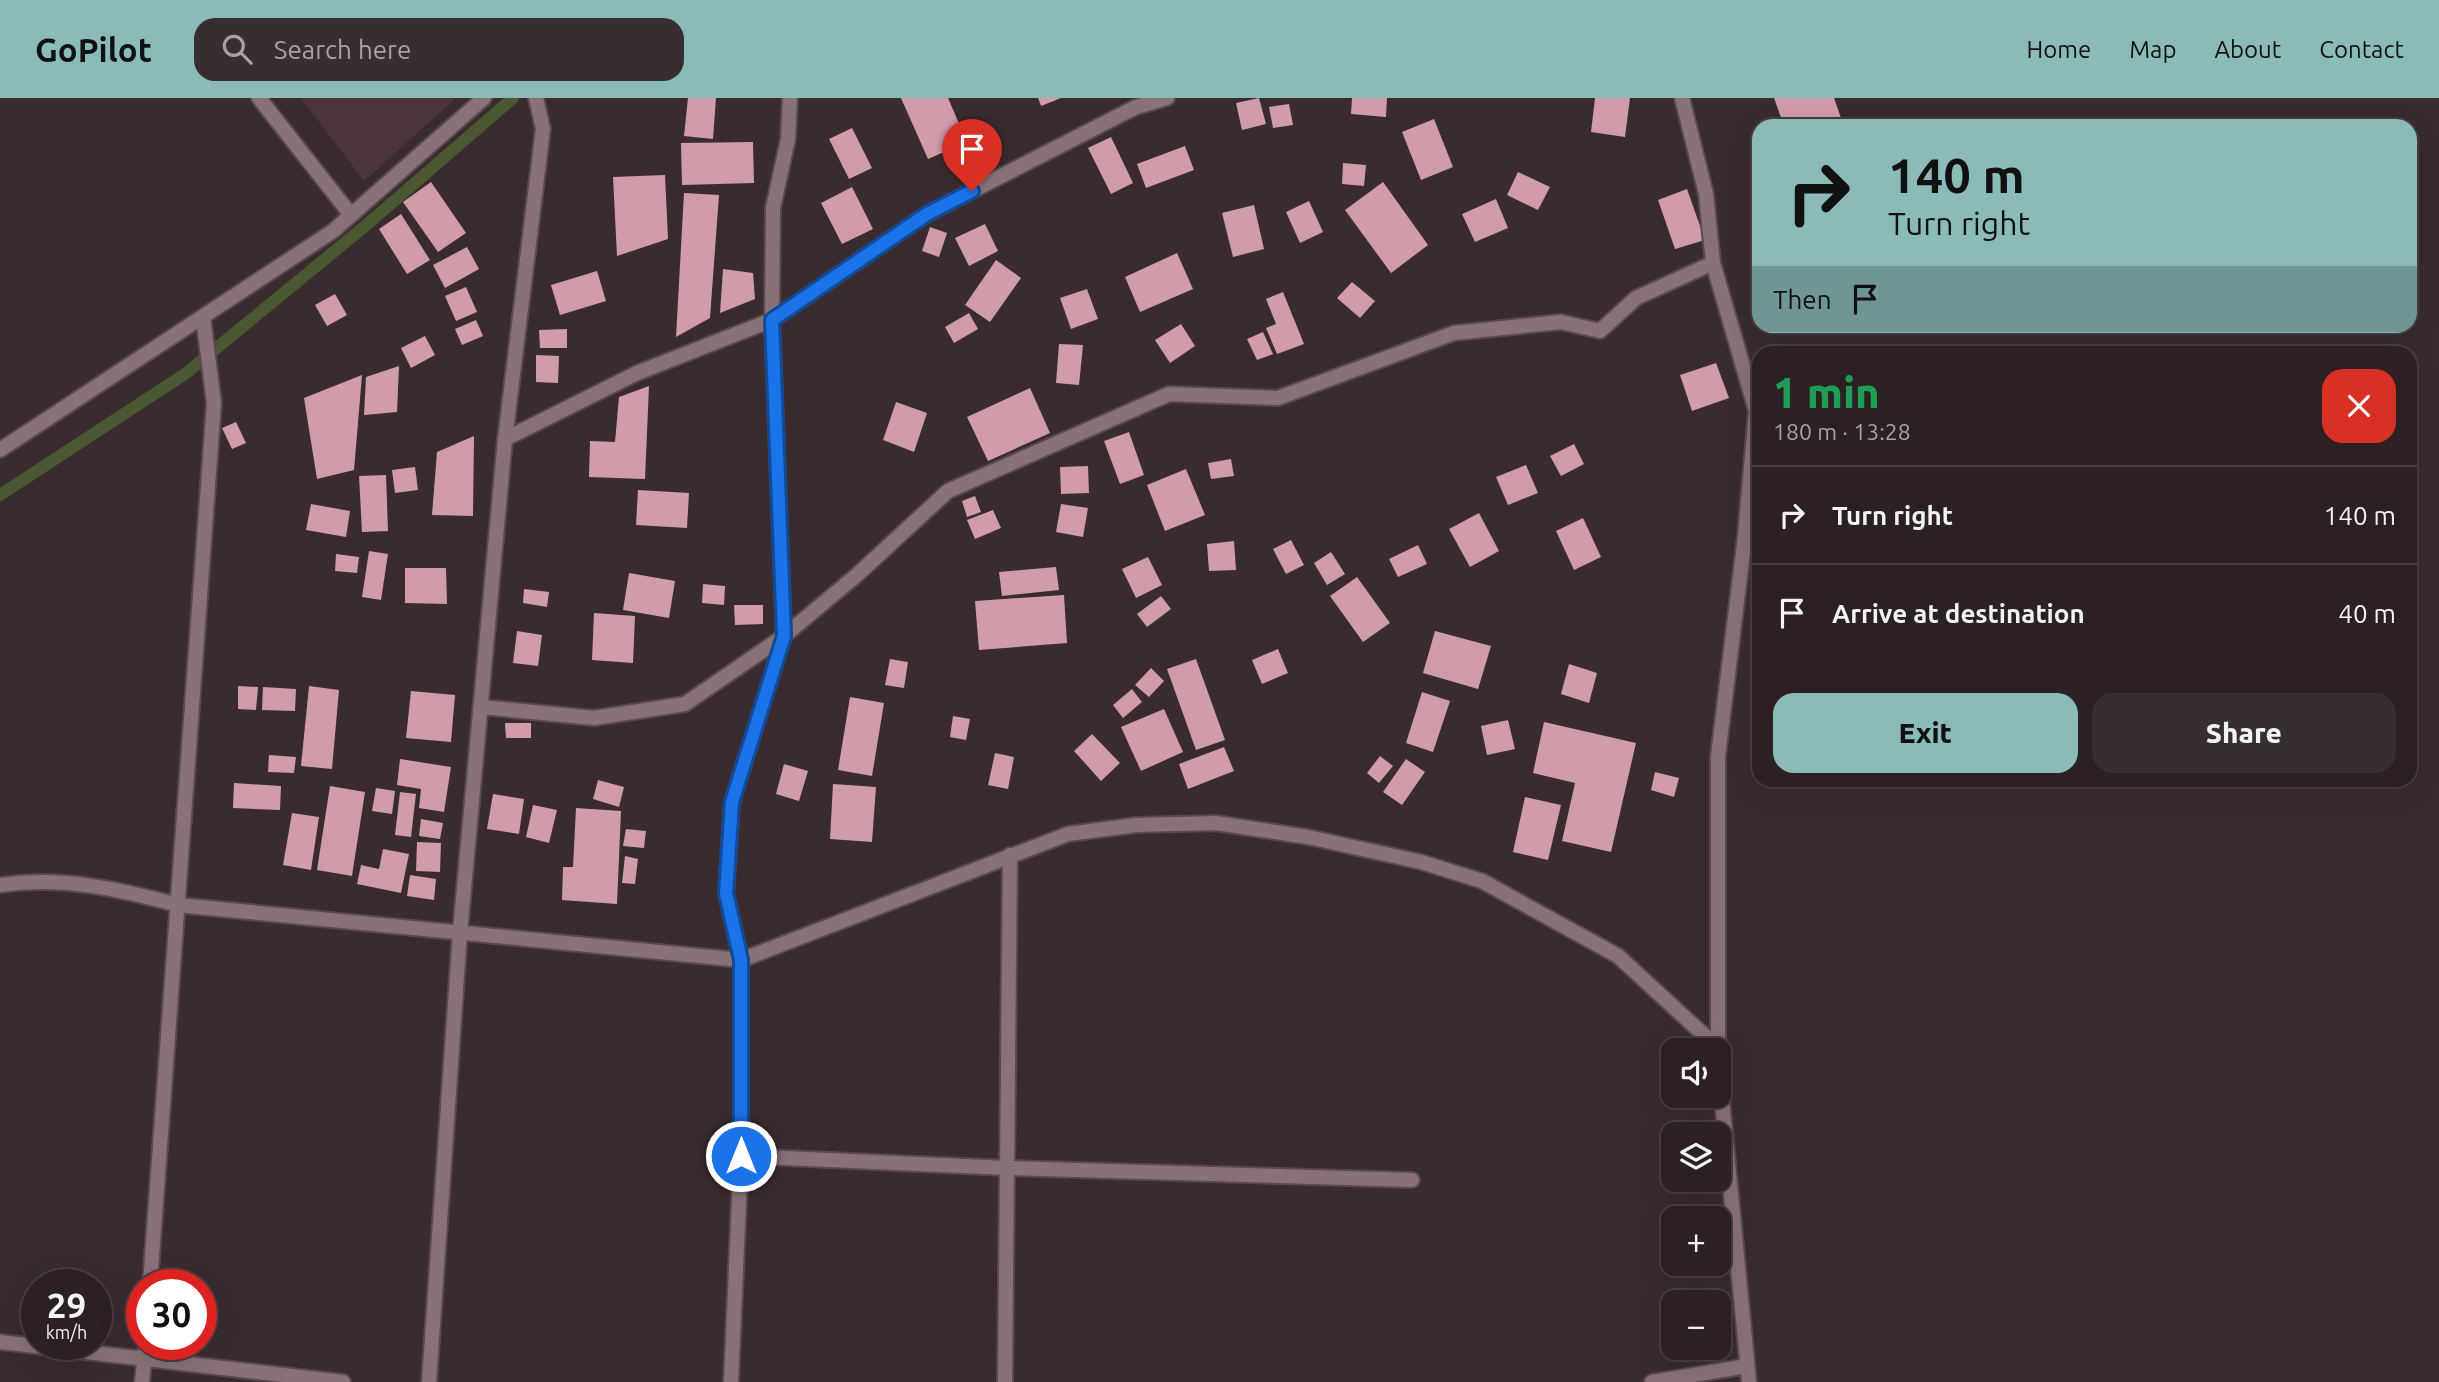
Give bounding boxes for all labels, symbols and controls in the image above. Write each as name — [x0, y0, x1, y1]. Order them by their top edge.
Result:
search box — [194, 18, 684, 81]
icon: search — [218, 30, 256, 68]
text: GoPilot — [35, 31, 152, 68]
text: Search here — [274, 35, 411, 64]
text: Home — [2026, 36, 2091, 63]
text: Map — [2129, 36, 2176, 63]
text: About — [2214, 36, 2281, 63]
text: Contact — [2319, 36, 2404, 63]
pin — [942, 119, 1002, 191]
icon: arrive — [953, 130, 991, 168]
icon: right — [1773, 147, 1864, 238]
text: 140 m — [1888, 147, 2025, 202]
text: Turn right — [1888, 205, 2030, 241]
icon: arrive — [1846, 280, 1884, 318]
text: Then — [1773, 285, 1832, 314]
text: 1 min — [1773, 369, 1880, 416]
button: close — [2322, 369, 2396, 443]
text: 180 m · 13:28 — [1773, 419, 1911, 444]
icon: right — [1773, 496, 1811, 534]
text: Turn right — [1832, 501, 1953, 530]
text: 140 m — [2324, 501, 2396, 530]
icon: arrive — [1773, 594, 1811, 632]
text: Arrive at destination — [1832, 599, 2085, 628]
text: 40 m — [2338, 599, 2396, 628]
button: Exit — [1773, 693, 2078, 773]
button: Share — [2092, 693, 2396, 773]
map controls — [1661, 1038, 1731, 1360]
button: sound — [1661, 1038, 1731, 1108]
position arrow — [704, 1119, 778, 1193]
button: layers — [1661, 1122, 1731, 1192]
button: + — [1661, 1206, 1731, 1276]
speed limit sign: 30 — [126, 1269, 217, 1360]
text: 29 — [47, 1285, 86, 1325]
button: − — [1661, 1290, 1731, 1360]
text: km/h — [46, 1322, 87, 1342]

